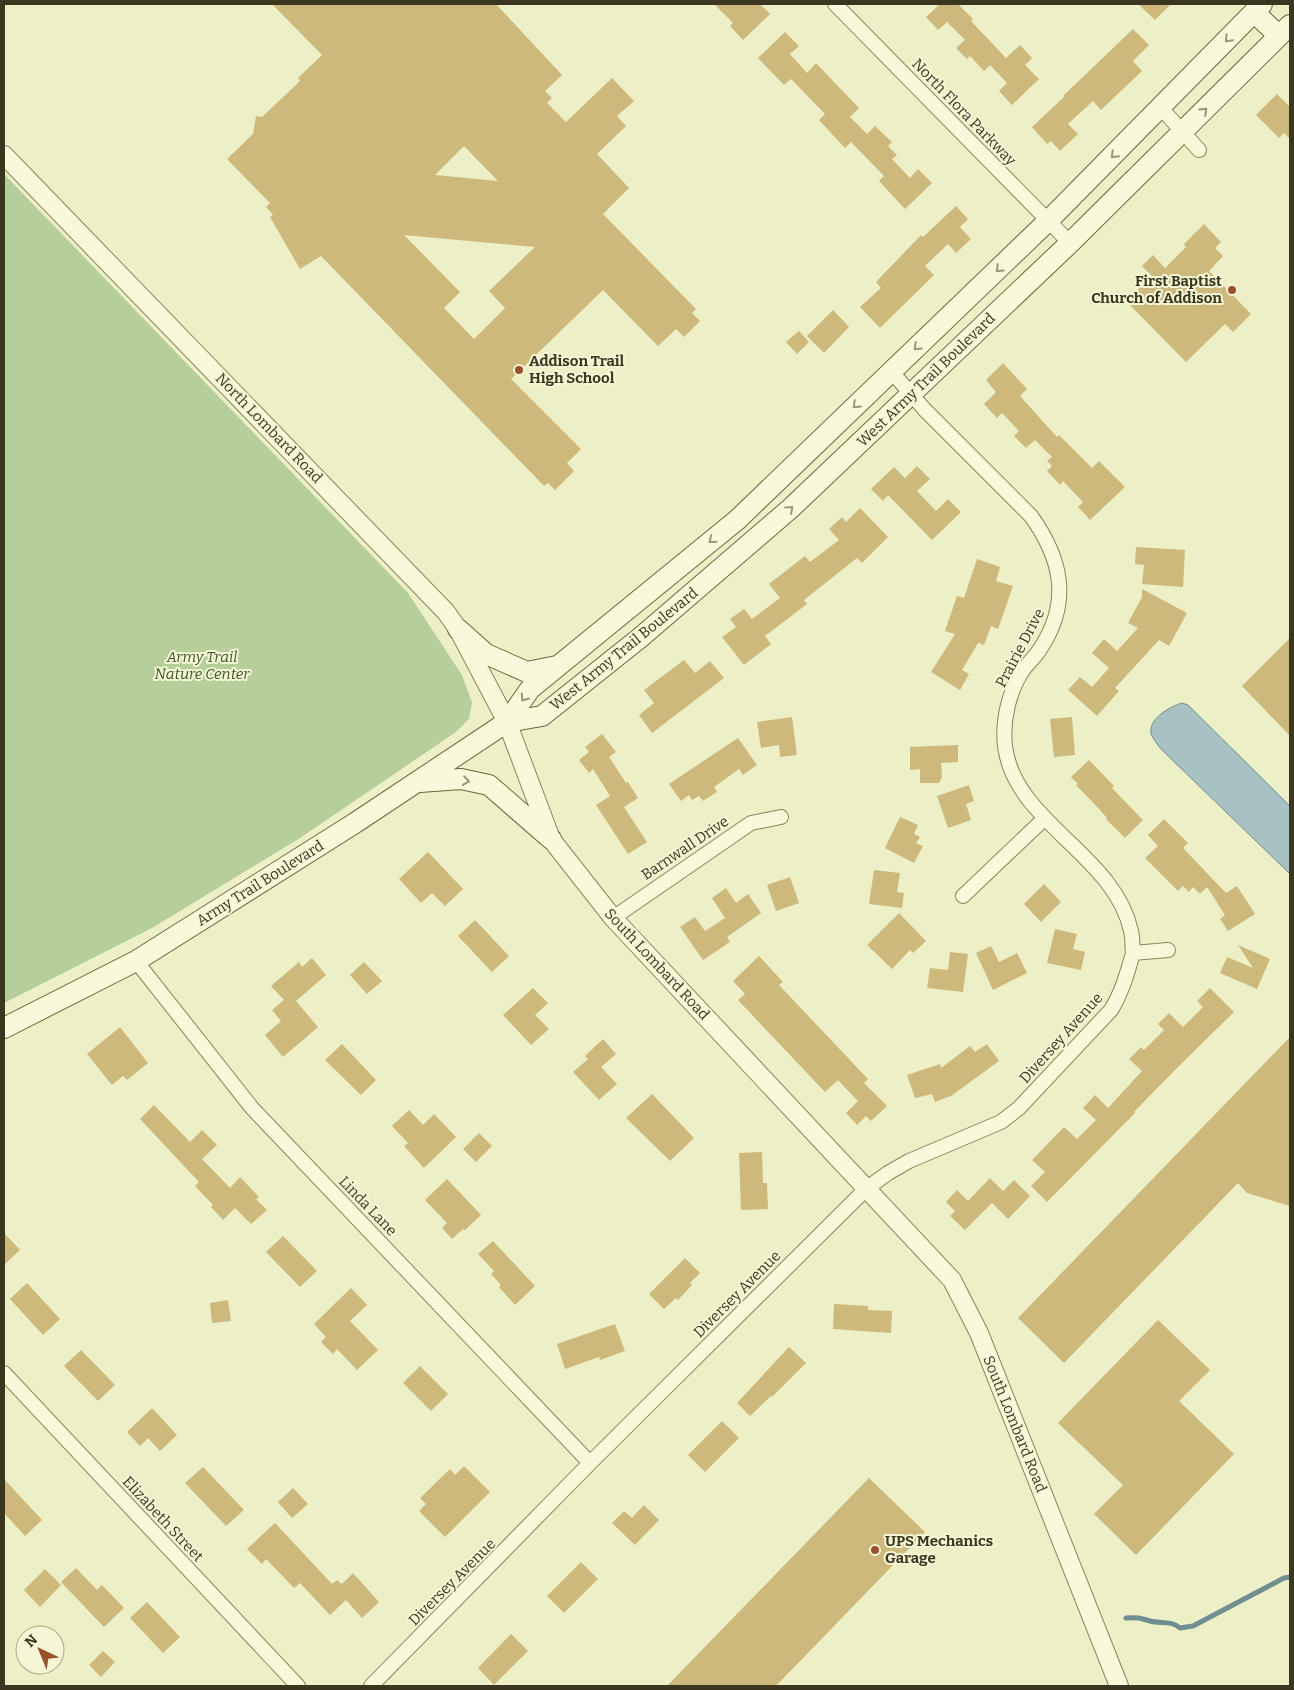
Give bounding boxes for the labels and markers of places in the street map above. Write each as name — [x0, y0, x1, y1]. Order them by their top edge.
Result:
place label: First Baptist Church of Addison — [1091, 272, 1222, 307]
marker: First Baptist Church of Addison — [1226, 284, 1238, 296]
place label: Addison Trail High School — [529, 352, 625, 387]
marker: Addison Trail High School — [513, 364, 525, 376]
place label: UPS Mechanics Garage — [885, 1532, 993, 1567]
marker: UPS Mechanics Garage — [869, 1544, 881, 1556]

